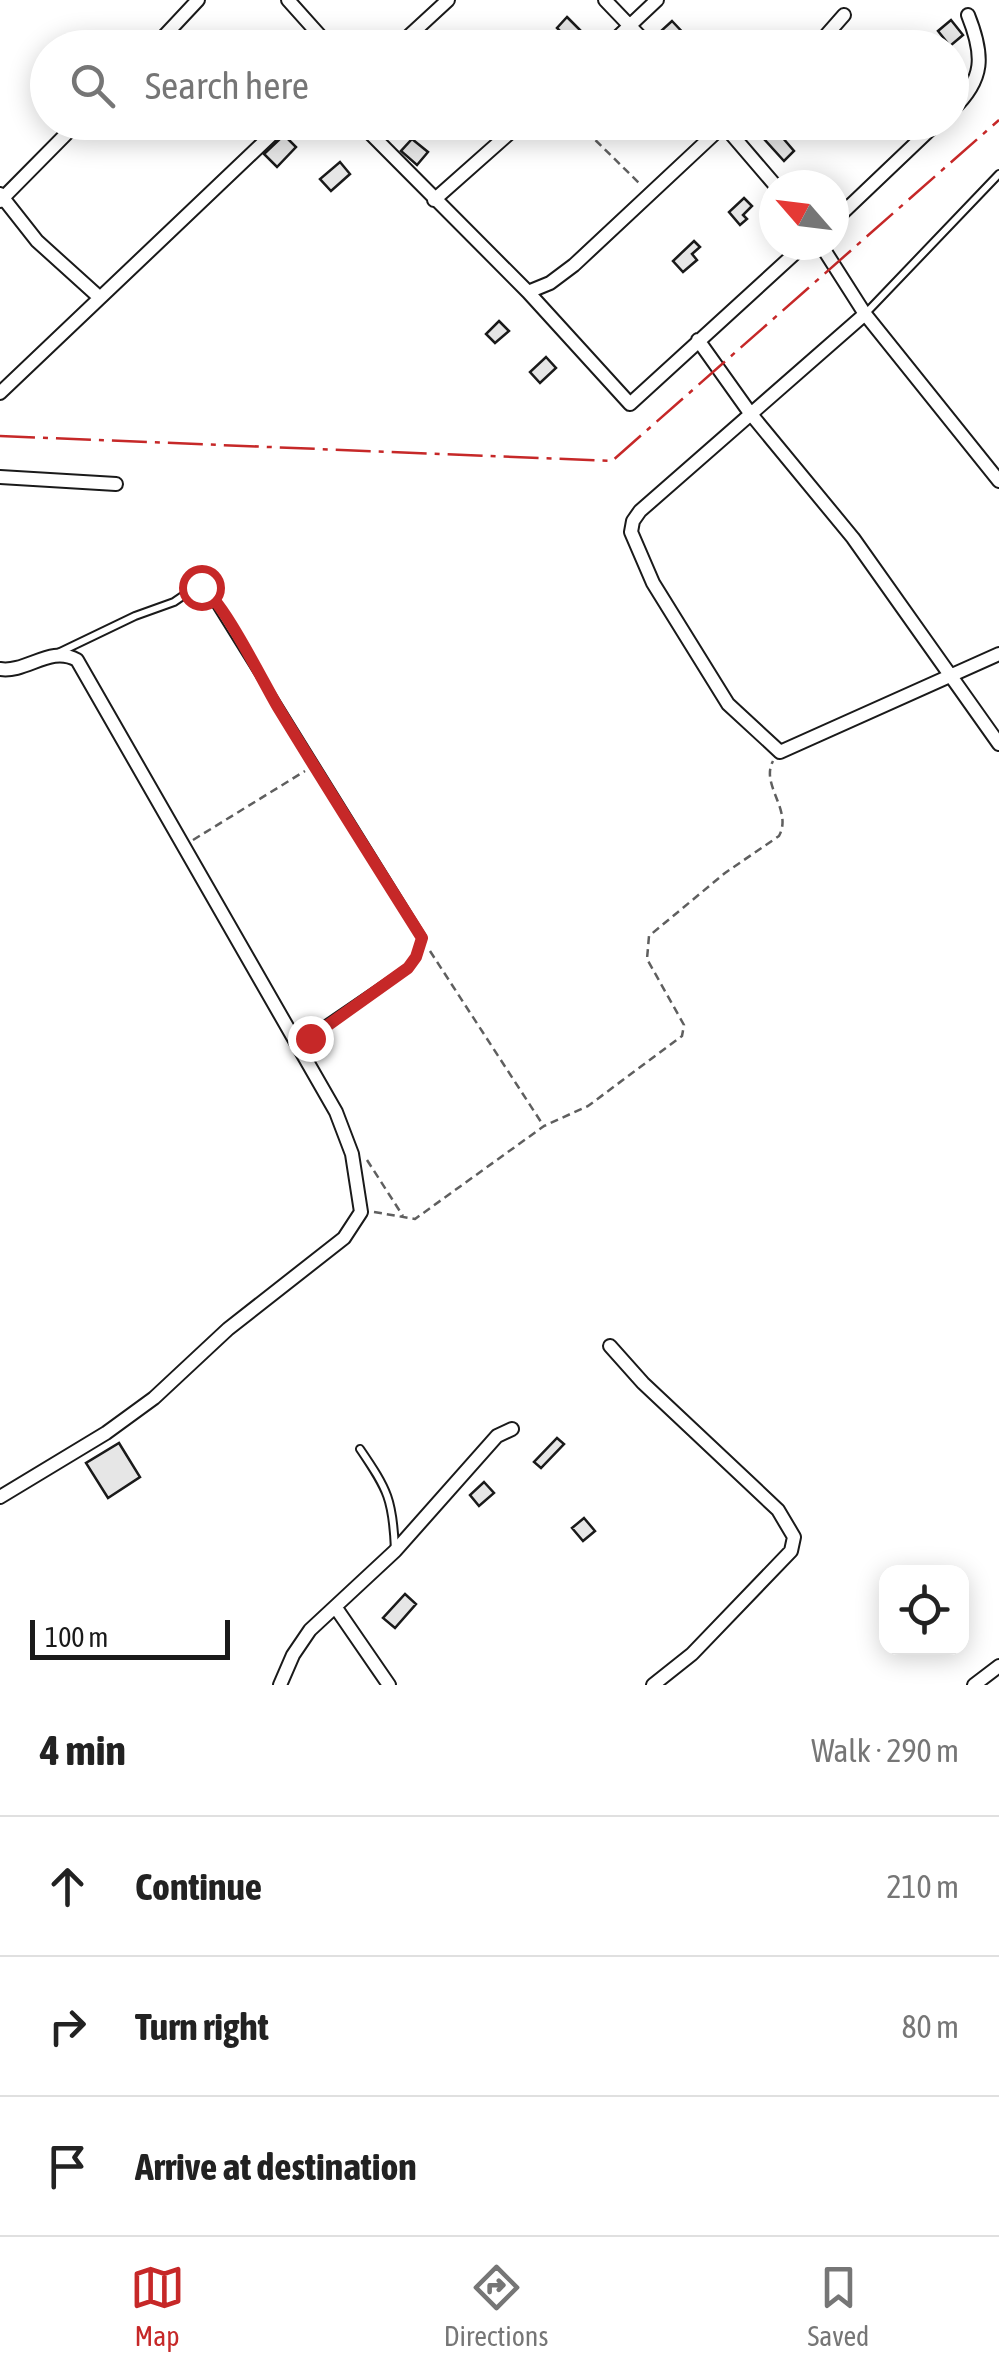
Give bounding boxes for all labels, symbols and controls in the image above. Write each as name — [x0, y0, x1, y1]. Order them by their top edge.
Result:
search box — [30, 30, 969, 140]
icon: search — [65, 58, 120, 113]
text: Search here — [145, 64, 309, 107]
north arrow — [759, 170, 849, 260]
route start — [179, 565, 225, 611]
route end — [288, 1016, 334, 1062]
map controls — [879, 1565, 969, 1655]
button: locate — [879, 1565, 969, 1655]
scale bar — [30, 1615, 230, 1660]
text: 100 m — [45, 1621, 108, 1653]
text: 4 min — [40, 1726, 126, 1774]
text: Walk · 290 m — [811, 1732, 959, 1769]
icon: ahead — [40, 1859, 95, 1914]
text: Continue — [135, 1865, 262, 1908]
text: 210 m — [886, 1868, 959, 1905]
icon: right — [40, 1999, 95, 2054]
text: Turn right — [135, 2005, 269, 2048]
text: 80 m — [901, 2008, 959, 2045]
icon: arrive — [40, 2139, 95, 2194]
text: Arrive at destination — [135, 2145, 417, 2188]
tab: Map — [130, 2260, 185, 2352]
tab: Directions — [444, 2260, 548, 2352]
tab: Saved — [808, 2260, 869, 2352]

